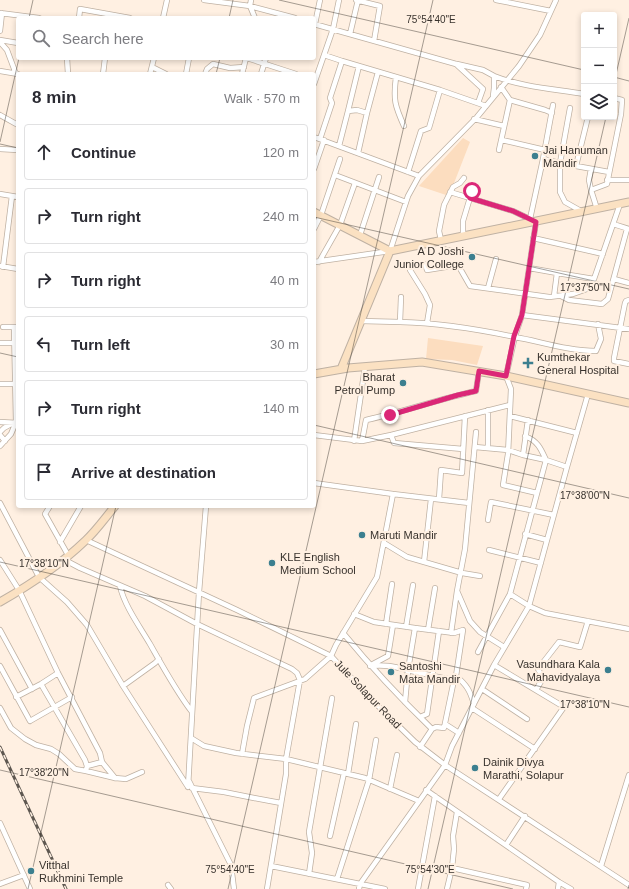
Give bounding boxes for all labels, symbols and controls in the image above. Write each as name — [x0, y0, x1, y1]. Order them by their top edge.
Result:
map controls — [581, 12, 617, 120]
button: + — [581, 12, 617, 48]
text: 75°54'40"E — [406, 14, 456, 25]
search box — [16, 16, 316, 60]
icon: search — [30, 27, 52, 49]
text: Search here — [62, 30, 144, 47]
button: − — [581, 48, 617, 84]
button: layers — [581, 84, 617, 120]
text: 8 min — [32, 88, 76, 107]
text: Walk · 570 m — [224, 91, 300, 106]
icon: ahead — [33, 141, 55, 163]
text: Continue — [71, 144, 136, 161]
place label: Jai Hanuman Mandir — [543, 144, 608, 169]
text: 120 m — [263, 145, 299, 160]
marker: Jai Hanuman Mandir — [530, 151, 540, 161]
route start — [463, 182, 481, 200]
icon: right — [33, 205, 55, 227]
text: Turn right — [71, 208, 141, 225]
text: 240 m — [263, 209, 299, 224]
place label: A D Joshi Junior College — [394, 245, 464, 270]
marker: A D Joshi Junior College — [467, 252, 477, 262]
icon: right — [33, 269, 55, 291]
text: Turn right — [71, 272, 141, 289]
text: 40 m — [270, 273, 299, 288]
text: 17°37'50"N — [560, 282, 610, 293]
icon: left — [33, 333, 55, 355]
text: Turn left — [71, 336, 130, 353]
text: 30 m — [270, 337, 299, 352]
place label: Kumthekar General Hospital — [537, 351, 619, 376]
marker: Kumthekar General Hospital — [522, 357, 534, 369]
place label: Bharat Petrol Pump — [334, 371, 395, 396]
marker: Bharat Petrol Pump — [398, 378, 408, 388]
icon: right — [33, 397, 55, 419]
text: Turn right — [71, 400, 141, 417]
text: 140 m — [263, 401, 299, 416]
route end — [381, 406, 399, 424]
icon: arrive — [33, 461, 55, 483]
text: Arrive at destination — [71, 464, 216, 481]
text: 17°38'00"N — [560, 490, 610, 501]
place label: Maruti Mandir — [370, 529, 438, 541]
marker: Maruti Mandir — [357, 530, 367, 540]
place label: KLE English Medium School — [280, 551, 356, 576]
text: 17°38'10"N — [19, 558, 69, 569]
marker: KLE English Medium School — [267, 558, 277, 568]
street label: Jule Solapur Road — [332, 657, 404, 731]
place label: Vasundhara Kala Mahavidyalaya — [516, 658, 601, 683]
place label: Santoshi Mata Mandir — [399, 660, 460, 685]
marker: Vasundhara Kala Mahavidyalaya — [603, 665, 613, 675]
marker: Santoshi Mata Mandir — [386, 667, 396, 677]
text: 17°38'10"N — [560, 699, 610, 710]
place label: Dainik Divya Marathi, Solapur — [483, 756, 564, 781]
marker: Dainik Divya Marathi, Solapur — [470, 763, 480, 773]
text: 17°38'20"N — [19, 767, 69, 778]
place label: Vitthal Rukhmini Temple — [39, 859, 123, 884]
text: 75°54'40"E — [205, 864, 255, 875]
text: 75°54'30"E — [405, 864, 455, 875]
marker: Vitthal Rukhmini Temple — [26, 866, 36, 876]

